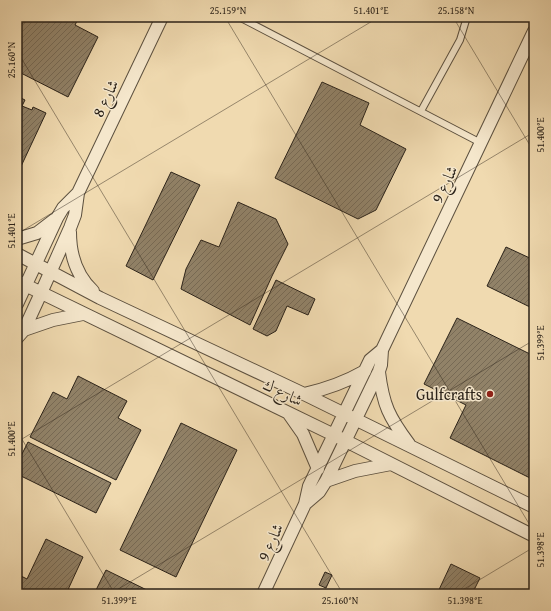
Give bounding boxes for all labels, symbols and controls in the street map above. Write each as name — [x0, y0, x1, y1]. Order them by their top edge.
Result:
text: 25.159°N — [210, 3, 247, 18]
text: 51.401°E — [353, 3, 389, 18]
text: 25.158°N — [438, 3, 475, 18]
text: 25.160°N — [4, 41, 19, 78]
street label: شارع 8 — [86, 75, 126, 122]
text: 51.400°E — [533, 117, 548, 153]
street label: شارع 9 — [425, 161, 465, 208]
text: 51.401°E — [4, 213, 19, 249]
text: 51.399°E — [533, 325, 548, 361]
street label: شارع ك — [258, 372, 307, 414]
place label: Gulfcrafts — [416, 382, 482, 406]
marker: Gulfcrafts — [485, 389, 495, 399]
text: 51.400°E — [4, 421, 19, 457]
street label: شارع 9 — [251, 519, 291, 566]
text: 51.398°E — [533, 532, 548, 568]
text: 51.399°E — [101, 593, 137, 608]
text: 25.160°N — [322, 593, 359, 608]
text: 51.398°E — [447, 593, 483, 608]

